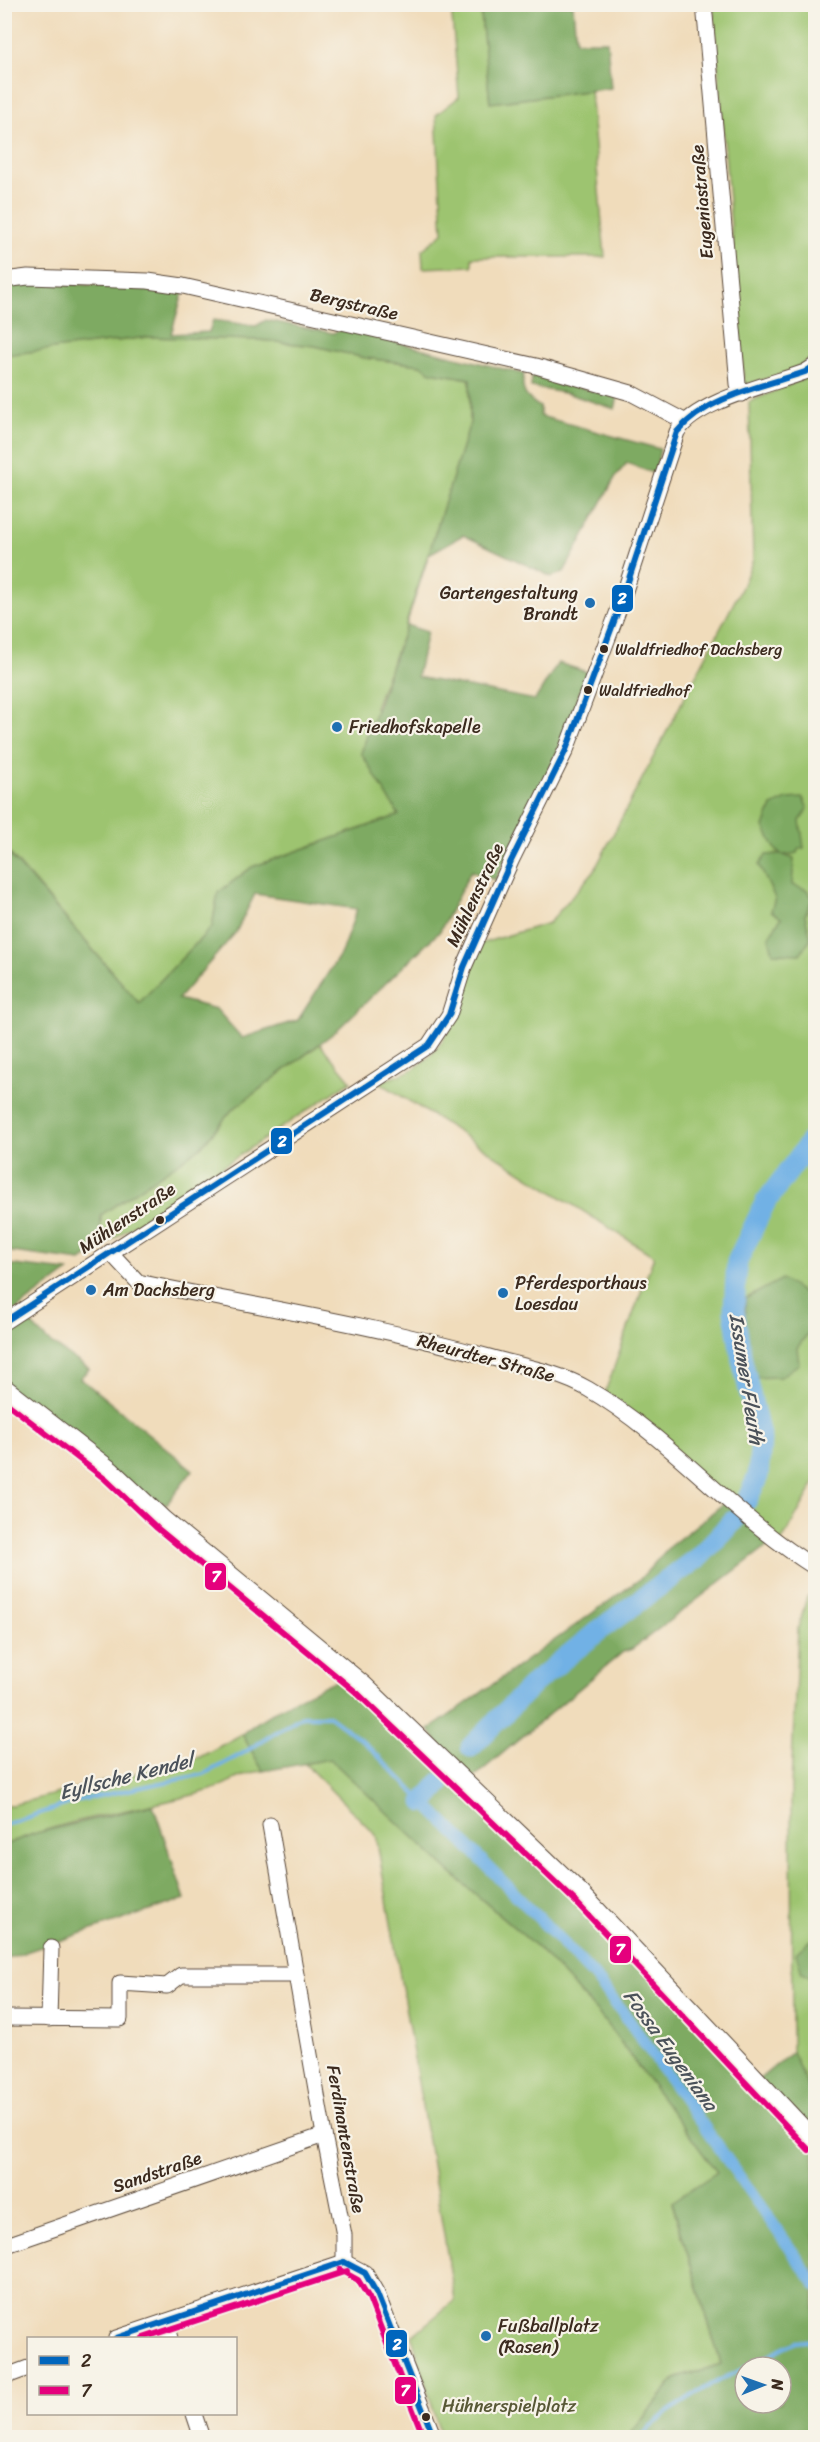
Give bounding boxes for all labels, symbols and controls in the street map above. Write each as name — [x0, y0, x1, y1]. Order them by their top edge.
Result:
street label: Eugeniastraße — [681, 143, 723, 260]
street label: Bergstraße — [307, 278, 402, 330]
place label: Gartengestaltung Brandt — [440, 577, 578, 630]
line badge: 2 — [611, 584, 634, 613]
text: 2 — [616, 584, 627, 613]
marker: Gartengestaltung Brandt — [583, 596, 597, 610]
place label: Waldfriedhof Dachsberg — [615, 635, 782, 664]
marker: Waldfriedhof Dachsberg — [598, 643, 610, 655]
place label: Waldfriedhof — [599, 676, 692, 705]
marker: Waldfriedhof — [582, 684, 594, 696]
place label: Friedhofskapelle — [349, 711, 481, 743]
marker: Friedhofskapelle — [330, 720, 344, 734]
street label: Mühlenstraße — [437, 837, 513, 952]
line badge: 2 — [270, 1127, 293, 1155]
text: 2 — [276, 1127, 287, 1156]
street label: Mühlenstraße — [72, 1173, 182, 1262]
unlabelled marker — [154, 1214, 166, 1226]
place label: Pferdesporthaus Loesdau — [515, 1267, 647, 1320]
place label: Am Dachsberg — [102, 1274, 215, 1306]
marker: Am Dachsberg — [84, 1283, 98, 1297]
marker: Pferdesporthaus Loesdau — [496, 1286, 510, 1300]
water label: Issumer Fleuth — [719, 1310, 774, 1448]
street label: Rheurdter Straße — [414, 1324, 558, 1392]
line badge: 7 — [204, 1562, 227, 1591]
text: 7 — [211, 1562, 222, 1591]
water label: Eyllsche Kendel — [55, 1742, 201, 1810]
line badge: 7 — [609, 1935, 632, 1964]
text: 7 — [615, 1935, 626, 1964]
water label: Fossa Eugeniana — [614, 1982, 728, 2120]
street label: Ferdinantenstraße — [317, 2062, 375, 2216]
street label: Sandstraße — [108, 2142, 206, 2202]
place label: Fußballplatz (Rasen) — [498, 2310, 599, 2363]
line badge: 2 — [385, 2329, 408, 2358]
marker: Fußballplatz (Rasen) — [479, 2329, 493, 2343]
text: 2 — [391, 2330, 402, 2359]
legend — [27, 2337, 237, 2415]
text: 2 — [81, 2345, 91, 2377]
north arrow — [733, 2355, 793, 2415]
text: 7 — [81, 2375, 93, 2407]
line badge: 7 — [394, 2376, 417, 2405]
text: 7 — [400, 2376, 411, 2405]
text: N — [763, 2378, 792, 2391]
park label: Hühnerspielplatz — [442, 2390, 577, 2422]
unlabelled marker — [420, 2411, 432, 2423]

